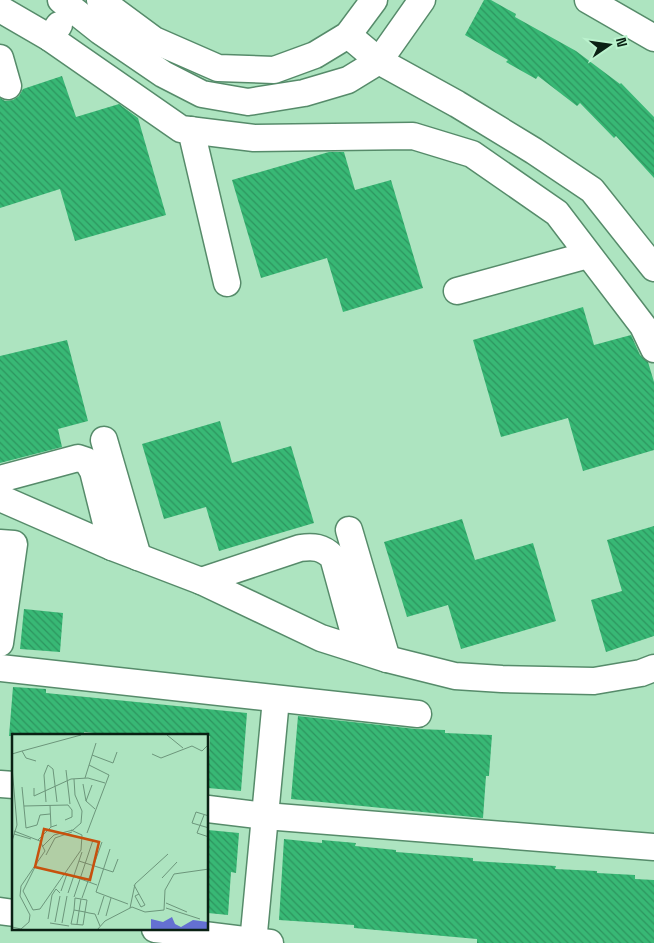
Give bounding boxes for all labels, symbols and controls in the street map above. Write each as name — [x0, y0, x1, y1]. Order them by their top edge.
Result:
north arrow — [584, 20, 634, 70]
text: N — [612, 35, 631, 49]
inset map — [12, 734, 209, 930]

